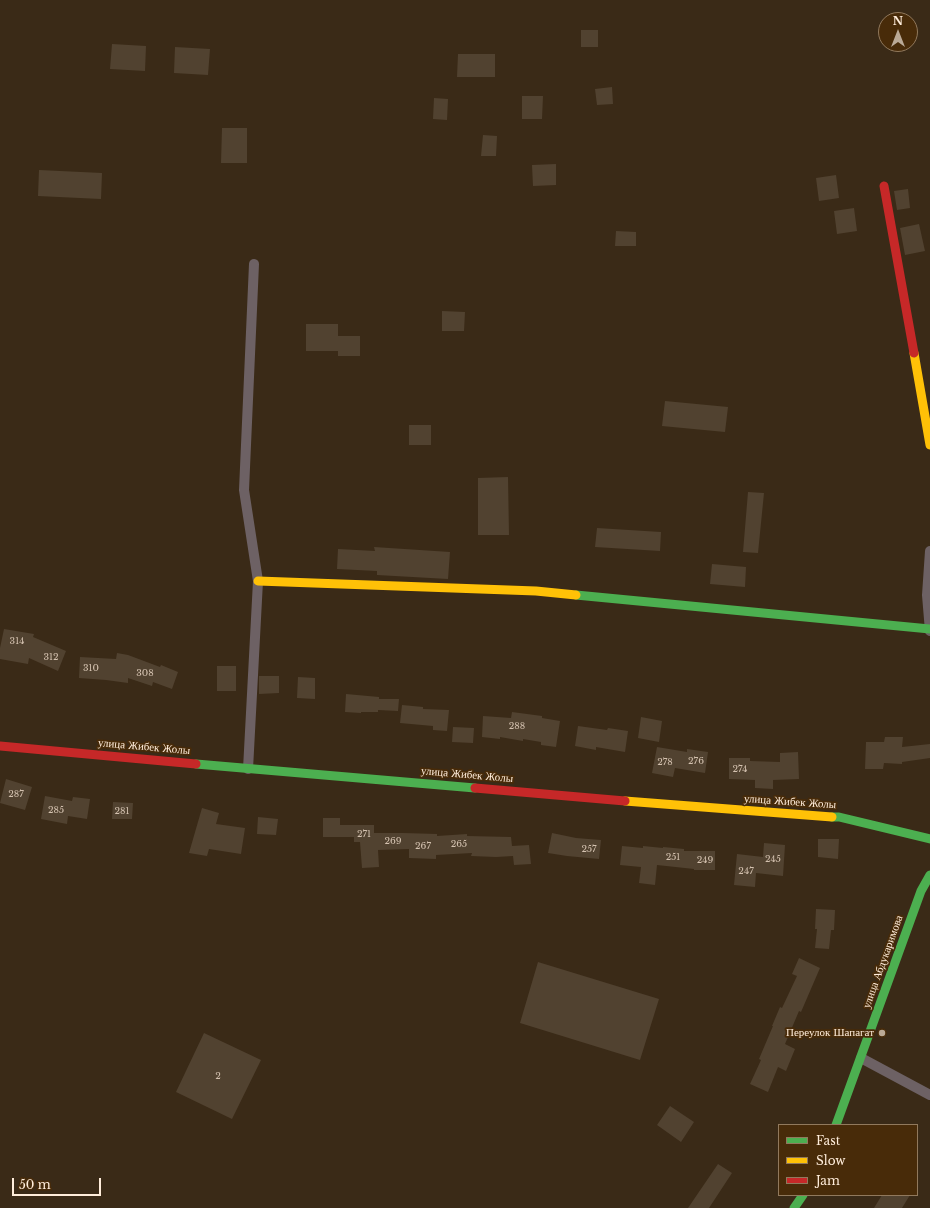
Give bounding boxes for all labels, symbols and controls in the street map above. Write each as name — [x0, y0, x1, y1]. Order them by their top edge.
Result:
north arrow — [878, 12, 918, 52]
text: N — [893, 14, 903, 28]
house number: 314 — [10, 636, 24, 646]
house number: 312 — [43, 652, 59, 662]
house number: 310 — [83, 663, 99, 673]
house number: 308 — [136, 668, 154, 678]
house number: 288 — [509, 721, 525, 731]
street label: улица Жибек Жолы — [97, 736, 191, 758]
house number: 276 — [688, 756, 704, 766]
house number: 278 — [657, 757, 673, 767]
street label: улица Жибек Жолы — [420, 764, 514, 786]
house number: 274 — [732, 764, 748, 774]
house number: 287 — [8, 789, 24, 799]
street label: улица Жибек Жолы — [743, 792, 837, 812]
house number: 285 — [48, 805, 64, 815]
house number: 281 — [114, 806, 130, 816]
house number: 271 — [357, 829, 371, 839]
house number: 269 — [384, 836, 402, 846]
house number: 265 — [451, 839, 467, 849]
house number: 267 — [415, 841, 431, 851]
house number: 257 — [581, 844, 597, 854]
house number: 251 — [666, 852, 680, 862]
house number: 245 — [765, 854, 781, 864]
house number: 249 — [697, 855, 713, 865]
house number: 247 — [738, 866, 754, 876]
street label: улица Абдукаримова — [860, 914, 906, 1010]
place label: Переулок Шапагат — [786, 1026, 874, 1040]
marker: Переулок Шапагат — [877, 1028, 887, 1038]
house number: 2 — [215, 1071, 221, 1081]
legend — [778, 1124, 918, 1196]
text: Fast — [816, 1133, 840, 1148]
text: Slow — [816, 1153, 845, 1168]
scale bar — [14, 1170, 103, 1196]
text: Jam — [816, 1173, 840, 1188]
text: 50 m — [19, 1177, 51, 1192]

